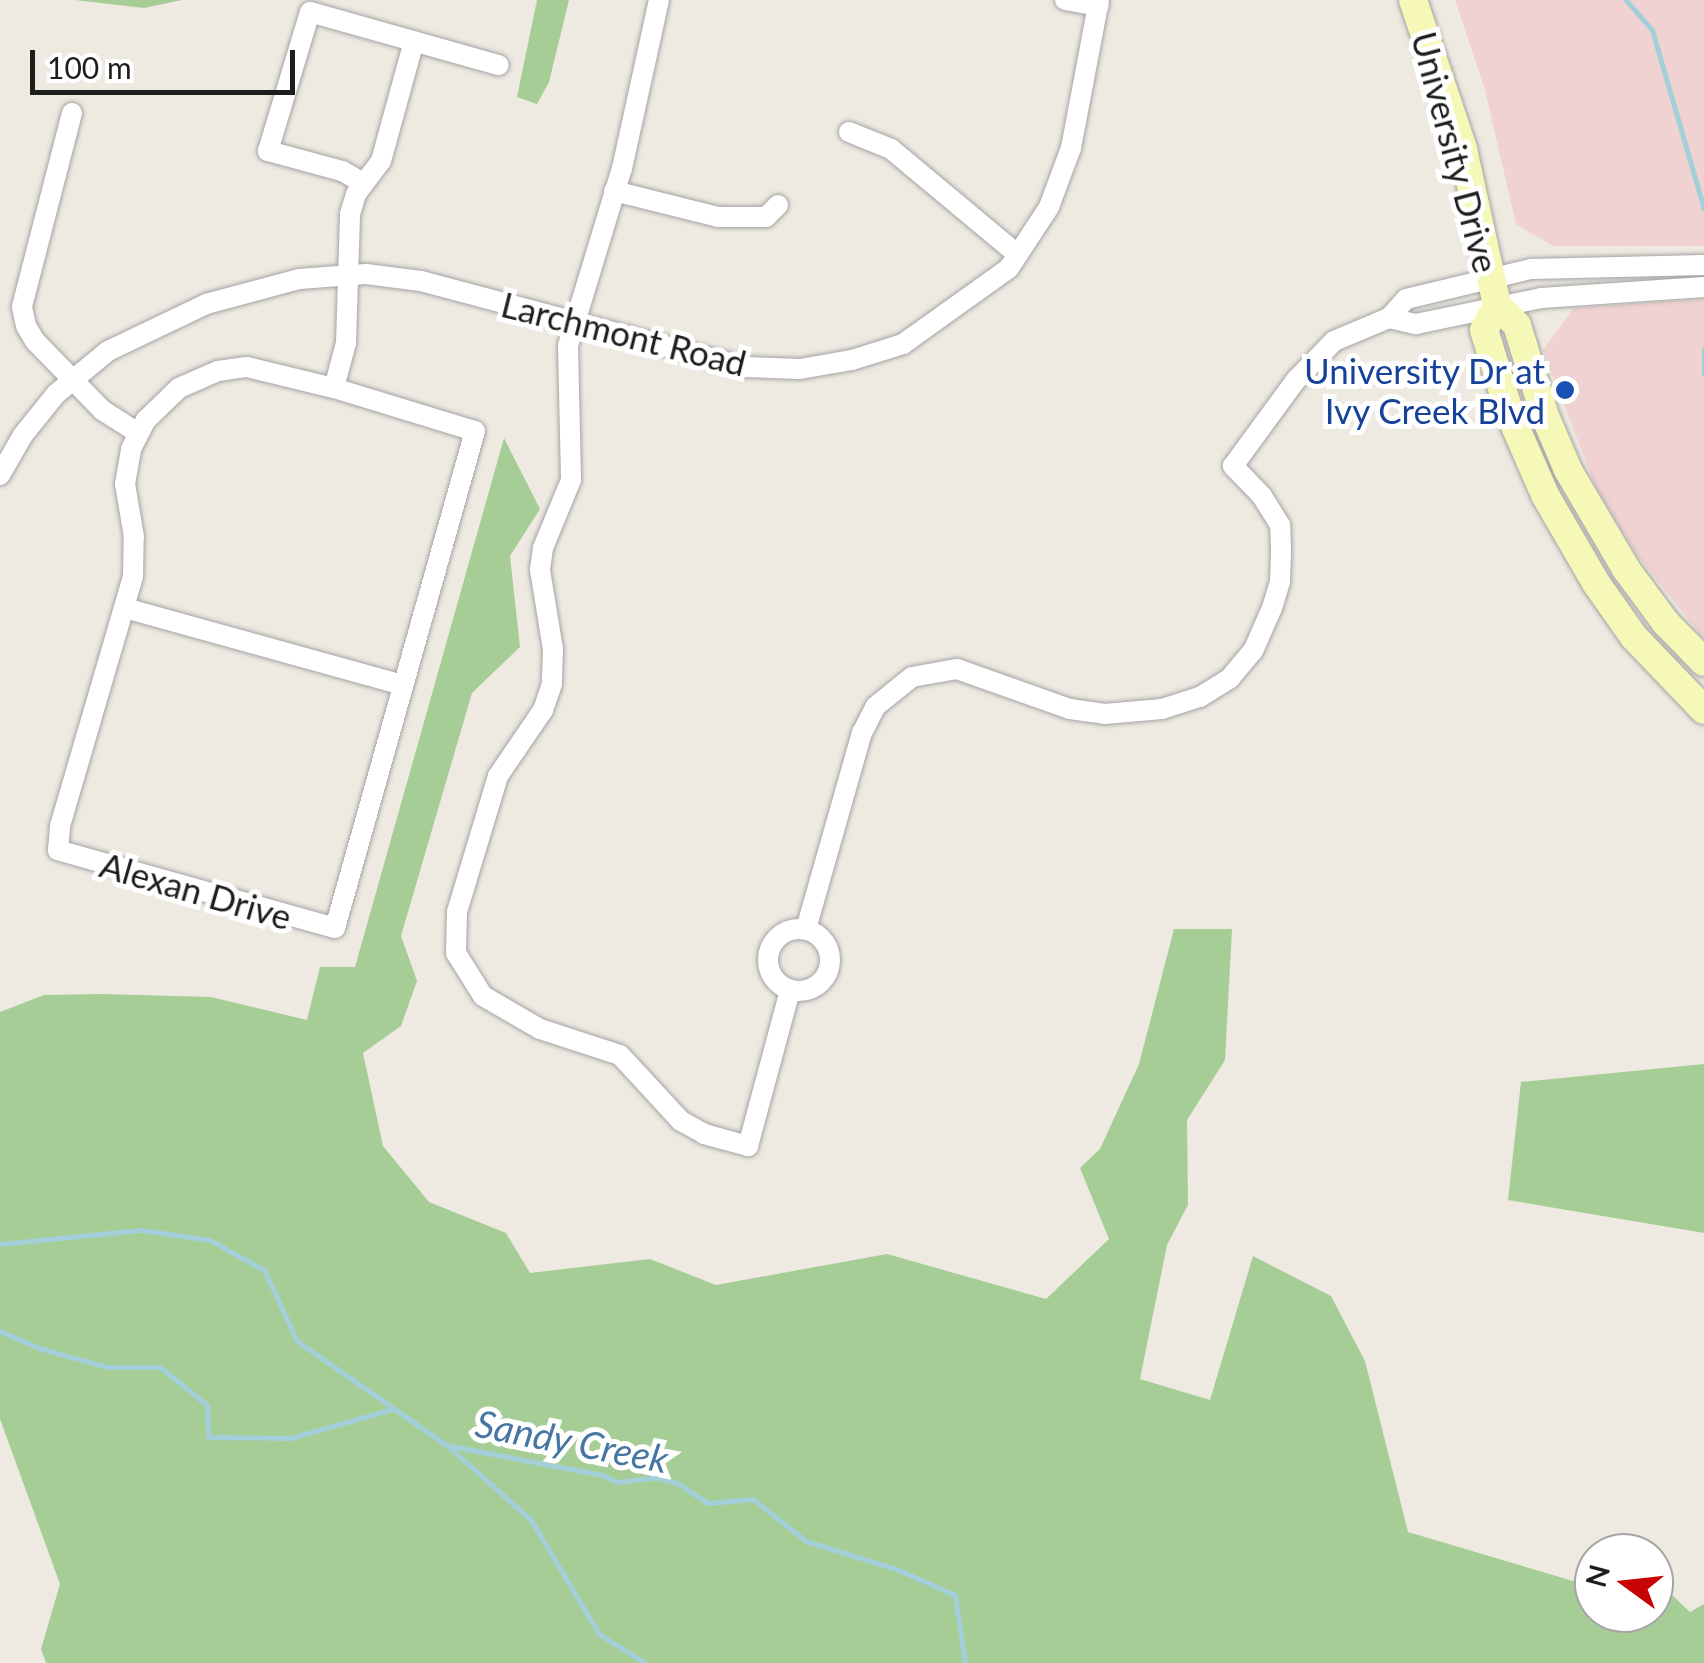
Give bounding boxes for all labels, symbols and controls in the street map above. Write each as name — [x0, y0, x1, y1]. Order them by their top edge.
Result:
street label: University Drive — [1404, 27, 1508, 277]
scale bar — [35, 30, 300, 92]
text: 100 m — [47, 49, 132, 85]
street label: Larchmont Road — [497, 282, 751, 384]
place label: University Dr at Ivy Creek Blvd — [1302, 349, 1545, 431]
marker: University Dr at Ivy Creek Blvd — [1554, 379, 1576, 401]
street label: Alexan Drive — [96, 843, 296, 937]
water label: Sandy Creek — [471, 1400, 673, 1482]
north arrow — [1574, 1533, 1674, 1633]
text: N — [1578, 1561, 1616, 1591]

